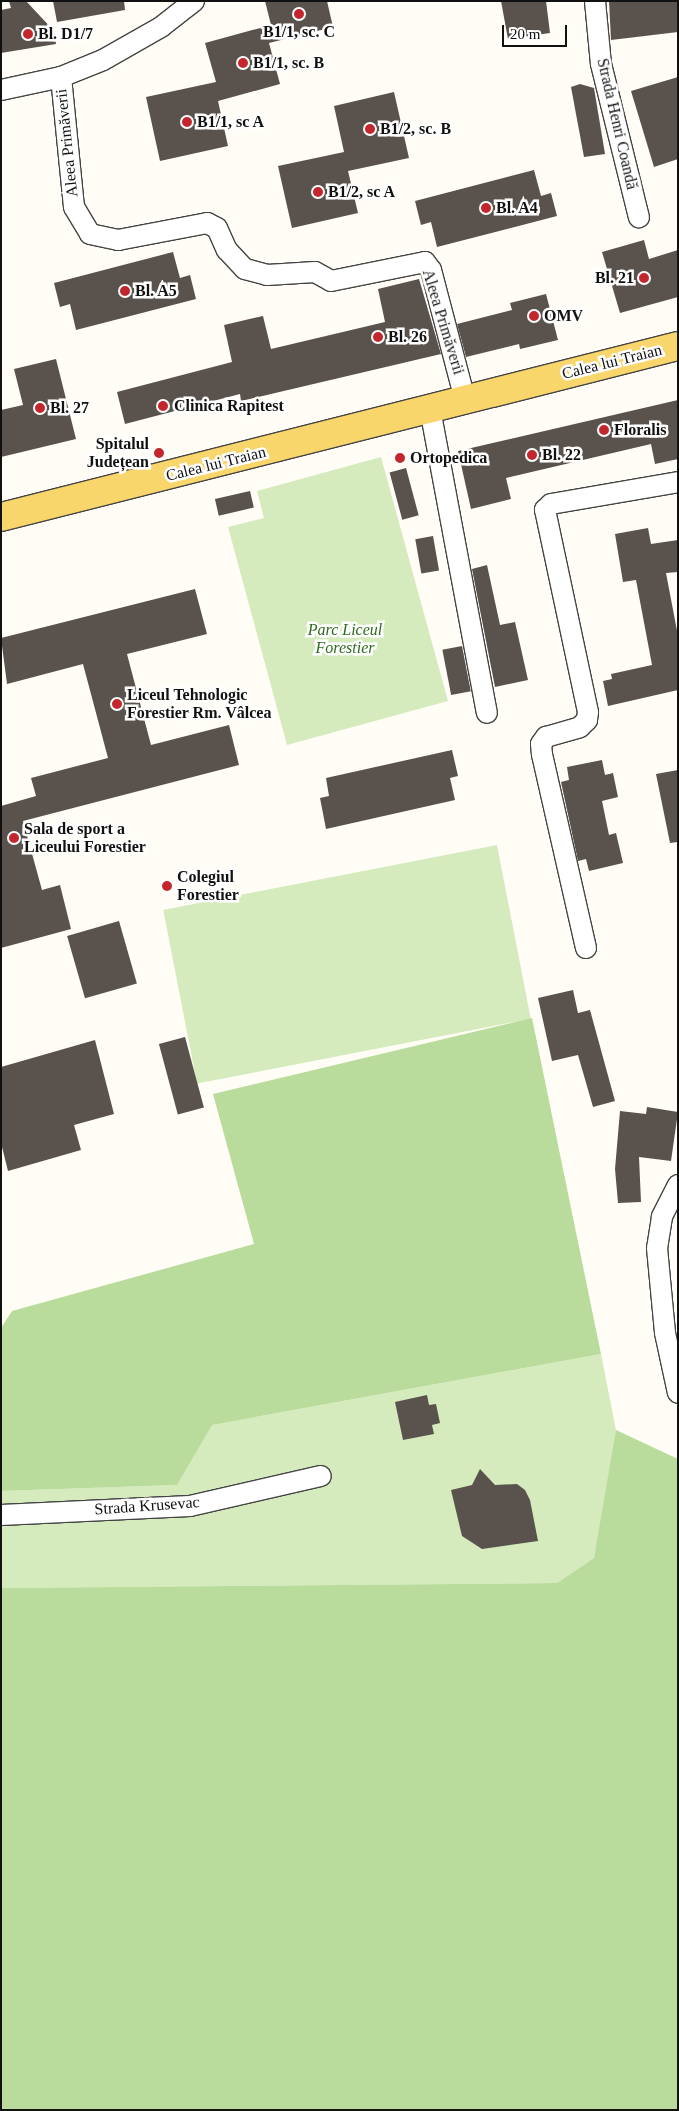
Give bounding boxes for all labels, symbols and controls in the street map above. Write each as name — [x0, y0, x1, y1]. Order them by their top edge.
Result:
marker: B1/1, sc. C — [293, 8, 305, 20]
scale bar — [504, 15, 569, 47]
place label: B1/1, sc. C — [263, 22, 335, 42]
place label: Bl. D1/7 — [38, 24, 93, 44]
text: 20 m — [510, 26, 540, 42]
marker: Bl. D1/7 — [22, 28, 34, 40]
place label: B1/1, sc. B — [253, 53, 324, 73]
street label: Strada Henri Coandă — [593, 56, 641, 192]
marker: B1/1, sc. B — [237, 57, 249, 69]
street label: Aleea Primăverii — [52, 88, 82, 198]
place label: B1/1, sc A — [197, 112, 265, 132]
marker: B1/1, sc A — [181, 116, 193, 128]
place label: B1/2, sc. B — [380, 119, 451, 139]
marker: B1/2, sc. B — [364, 123, 376, 135]
place label: B1/2, sc A — [328, 182, 396, 202]
marker: B1/2, sc A — [312, 186, 324, 198]
place label: Bl. A4 — [496, 198, 539, 218]
marker: Bl. A4 — [480, 202, 492, 214]
street label: Aleea Primăverii — [418, 267, 468, 377]
place label: Bl. 21 — [595, 268, 634, 288]
marker: Bl. 21 — [638, 272, 650, 284]
place label: Bl. A5 — [135, 281, 178, 301]
marker: Bl. A5 — [119, 285, 131, 297]
place label: OMV — [544, 306, 583, 326]
marker: OMV — [528, 310, 540, 322]
place label: Bl. 26 — [388, 327, 427, 347]
marker: Bl. 26 — [372, 331, 384, 343]
street label: Calea lui Traian — [560, 340, 664, 384]
place label: Clinica Rapitest — [174, 396, 284, 416]
place label: Bl. 27 — [50, 398, 89, 418]
marker: Clinica Rapitest — [156, 399, 170, 413]
marker: Bl. 27 — [34, 402, 46, 414]
place label: Floralis — [614, 420, 666, 440]
marker: Floralis — [598, 424, 610, 436]
place label: Spitalul Județean — [87, 434, 149, 472]
street label: Calea lui Traian — [164, 442, 268, 486]
place label: Bl. 22 — [542, 445, 581, 465]
marker: Spitalul Județean — [153, 447, 165, 459]
place label: Ortopedica — [410, 448, 487, 468]
marker: Bl. 22 — [526, 449, 538, 461]
marker: Ortopedica — [394, 452, 406, 464]
park label: Parc Liceul Forestier — [308, 620, 382, 658]
place label: Liceul Tehnologic Forestier Rm. Vâlcea — [127, 685, 272, 723]
marker: Liceul Tehnologic Forestier Rm. Vâlcea — [111, 698, 123, 710]
place label: Sala de sport a Liceului Forestier — [24, 819, 146, 857]
marker: Sala de sport a Liceului Forestier — [8, 832, 20, 844]
place label: Colegiul Forestier — [177, 867, 239, 905]
marker: Colegiul Forestier — [161, 880, 173, 892]
street label: Strada Krusevac — [94, 1493, 200, 1519]

